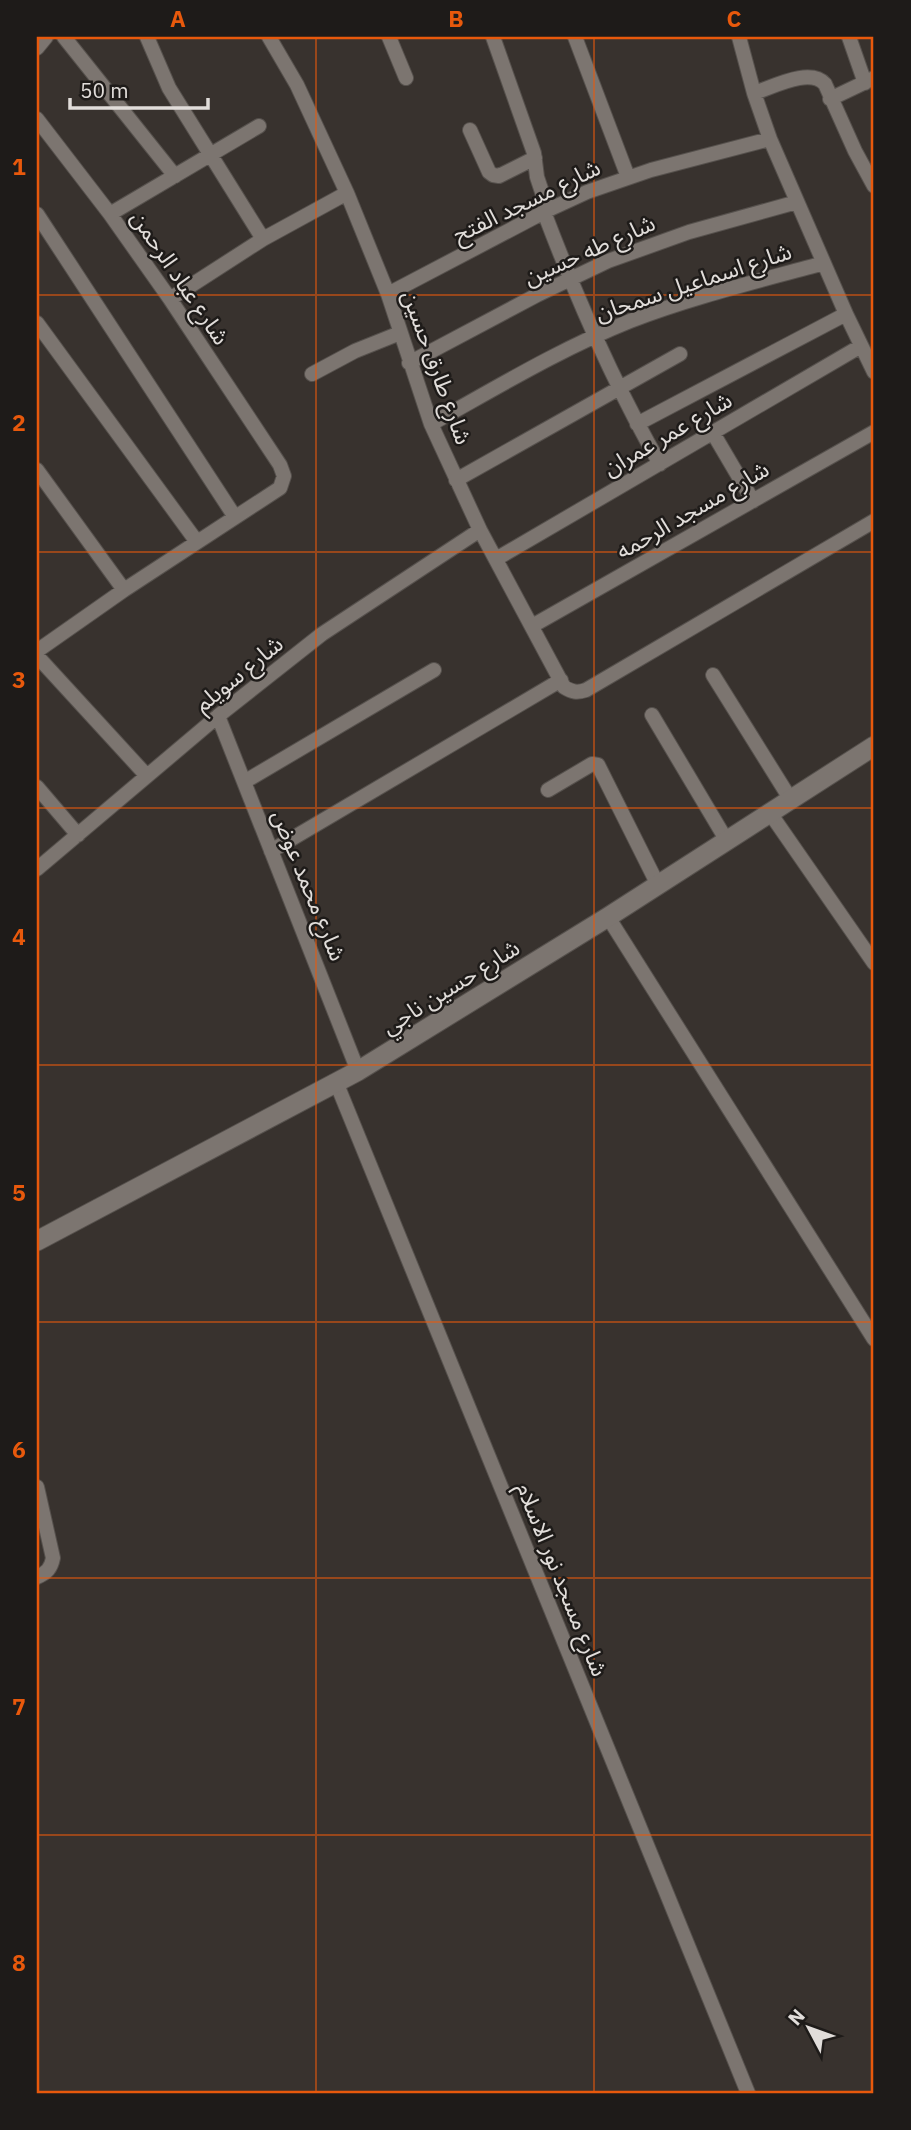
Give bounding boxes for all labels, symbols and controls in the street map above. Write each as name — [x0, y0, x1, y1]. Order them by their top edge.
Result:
text: A — [170, 3, 186, 33]
text: B — [448, 3, 464, 33]
text: C — [727, 3, 742, 33]
scale bar — [70, 66, 208, 110]
text: 50 m — [80, 76, 129, 104]
text: 1 — [12, 151, 26, 181]
street label: شارع مسجد الفتح — [447, 151, 606, 251]
street label: شارع عباد الرحمن — [122, 204, 237, 352]
street label: شارع طه حسين — [519, 207, 661, 294]
street label: شارع اسماعيل سمحان — [591, 235, 796, 330]
street label: شارع طارق حسين — [393, 286, 480, 449]
street label: شارع عمر عمران — [597, 384, 738, 485]
text: 2 — [12, 407, 26, 437]
street label: شارع مسجد الرحمه — [610, 453, 775, 568]
street label: شارع سويلم — [187, 628, 290, 720]
text: 3 — [12, 664, 26, 694]
street label: شارع محمد عوض — [263, 805, 354, 966]
text: 4 — [12, 921, 26, 951]
street label: شارع حسين ناجي — [375, 932, 527, 1043]
text: 5 — [12, 1177, 26, 1207]
text: 6 — [12, 1434, 26, 1464]
street label: شارع مسجد نور الاسلام — [507, 1477, 616, 1682]
text: 7 — [12, 1691, 26, 1721]
text: 8 — [12, 1947, 26, 1977]
north arrow — [774, 1994, 844, 2064]
text: N — [783, 2004, 810, 2030]

